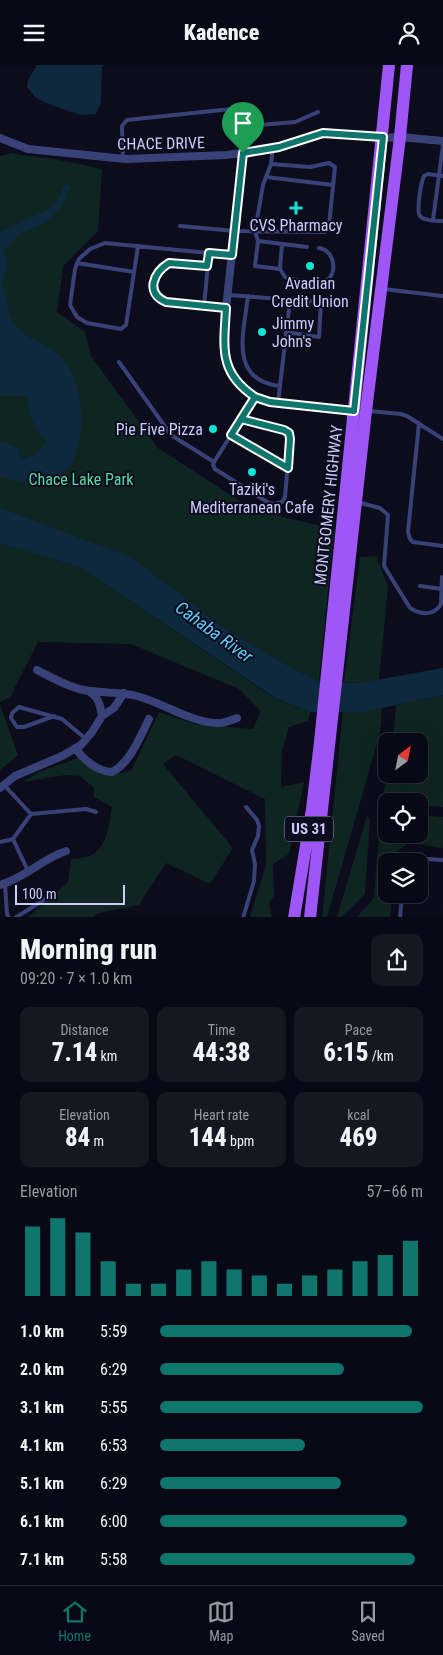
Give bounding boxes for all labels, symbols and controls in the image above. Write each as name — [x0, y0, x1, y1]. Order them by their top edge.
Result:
icon: menu — [20, 19, 48, 47]
icon: person — [395, 19, 423, 47]
text: Kadence — [184, 20, 259, 45]
pin — [222, 102, 264, 153]
icon: arrive — [229, 109, 257, 137]
street label: CHACE DRIVE — [117, 133, 205, 154]
marker: CVS Pharmacy — [290, 202, 302, 214]
place label: CVS Pharmacy — [250, 216, 343, 235]
marker: Avadian Credit Union — [304, 260, 316, 272]
place label: Avadian Credit Union — [271, 274, 349, 311]
place label: Jimmy John's — [272, 314, 315, 351]
marker: Jimmy John's — [256, 326, 268, 338]
place label: Pie Five Pizza — [116, 420, 203, 439]
marker: Pie Five Pizza — [207, 423, 219, 435]
street label: MONTGOMERY HIGHWAY — [311, 423, 346, 586]
marker: Taziki's Mediterranean Cafe — [246, 466, 258, 478]
park label: Chace Lake Park — [28, 470, 134, 489]
place label: Taziki's Mediterranean Cafe — [190, 480, 314, 517]
water label: Cahaba River — [172, 597, 258, 667]
north arrow — [378, 733, 428, 783]
map controls — [378, 733, 428, 903]
button: locate — [378, 793, 428, 843]
road number: US 31 — [285, 817, 333, 841]
button: layers — [378, 853, 428, 903]
scale bar — [15, 883, 125, 906]
text: 100 m — [22, 886, 57, 902]
text: Morning run — [20, 933, 157, 966]
button: share — [371, 934, 423, 986]
text: 09:20 · 7 × 1.0 km — [20, 969, 132, 988]
text: Distance — [60, 1022, 109, 1038]
text: Time — [208, 1022, 235, 1038]
text: Pace — [345, 1022, 372, 1038]
text: 7.14 — [52, 1038, 97, 1067]
text: 44:38 — [193, 1038, 250, 1067]
text: 6:15 — [323, 1038, 368, 1067]
text: km — [97, 1048, 117, 1064]
text: /km — [368, 1048, 394, 1064]
text: Elevation — [59, 1107, 110, 1123]
text: Heart rate — [194, 1107, 249, 1123]
text: kcal — [347, 1107, 370, 1123]
text: 84 — [65, 1123, 90, 1152]
text: 144 — [189, 1123, 227, 1152]
text: 469 — [339, 1123, 378, 1152]
text: m — [90, 1133, 104, 1149]
text: bpm — [227, 1133, 254, 1149]
text: Elevation — [20, 1182, 78, 1201]
text: 57–66 m — [367, 1182, 423, 1201]
text: 1.0 km — [20, 1322, 64, 1341]
text: 5:59 — [100, 1322, 127, 1341]
text: 2.0 km — [20, 1360, 64, 1379]
text: 6:29 — [100, 1360, 127, 1379]
text: 3.1 km — [20, 1398, 64, 1417]
text: 5:55 — [100, 1398, 127, 1417]
text: 4.1 km — [20, 1436, 64, 1455]
text: 6:53 — [100, 1436, 127, 1455]
text: 5.1 km — [20, 1474, 64, 1493]
text: 6:29 — [100, 1474, 127, 1493]
text: 6.1 km — [20, 1512, 64, 1531]
text: 6:00 — [100, 1512, 127, 1531]
text: 7.1 km — [20, 1550, 64, 1569]
text: 5:58 — [100, 1550, 127, 1569]
tab: Home — [58, 1598, 91, 1644]
tab: Map — [207, 1598, 235, 1644]
tab: Saved — [352, 1598, 385, 1644]

